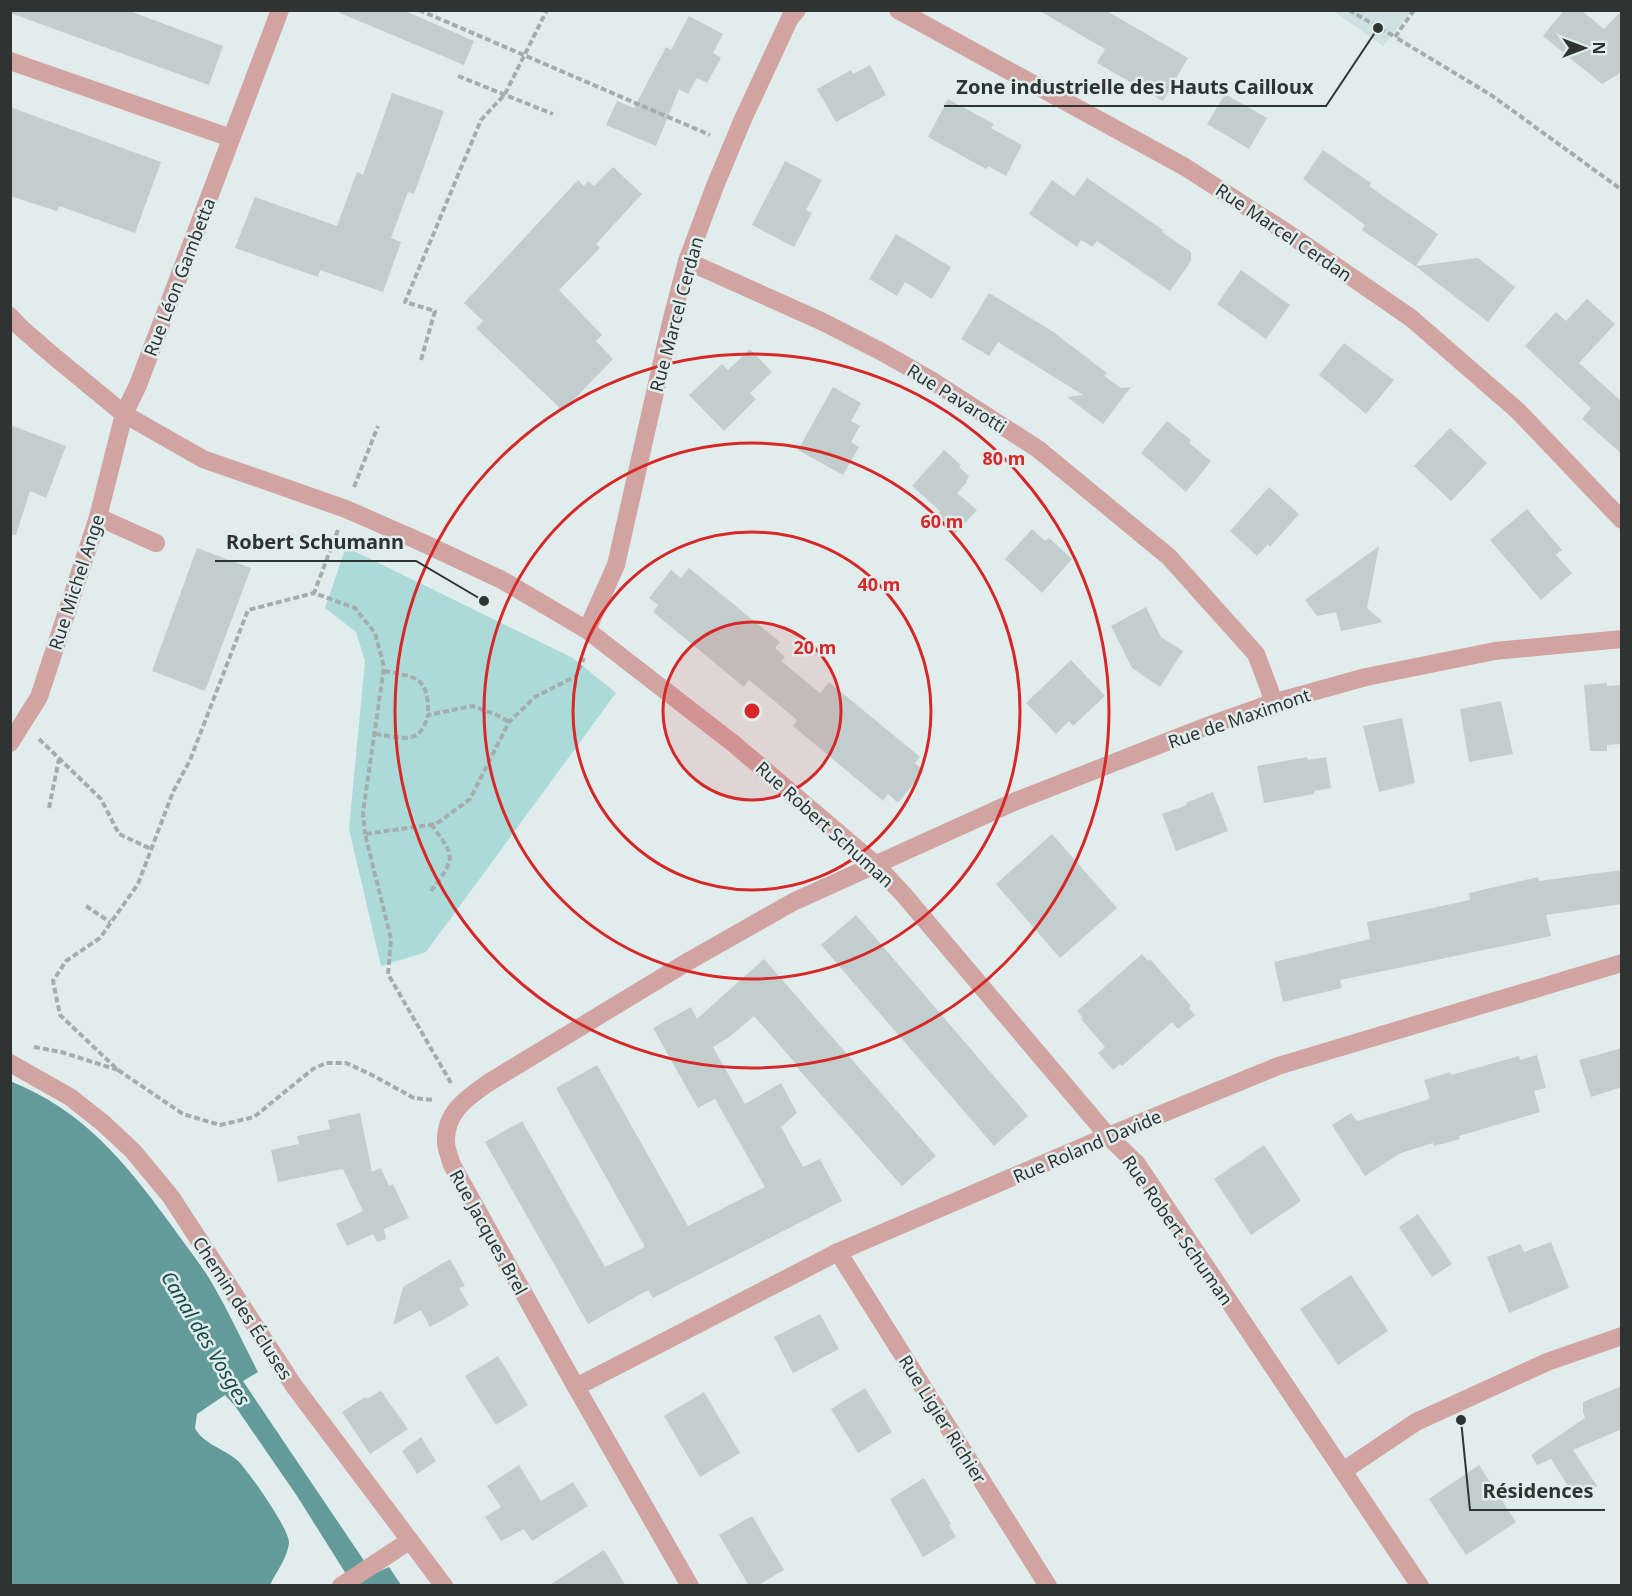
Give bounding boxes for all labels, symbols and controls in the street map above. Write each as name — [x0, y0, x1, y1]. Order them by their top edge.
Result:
north arrow — [1554, 18, 1614, 78]
text: N — [1588, 41, 1610, 55]
callout: Zone industrielle des Hauts Cailloux — [944, 68, 1326, 106]
text: Zone industrielle des Hauts Cailloux — [956, 73, 1314, 100]
street label: Rue Marcel Cerdan — [1211, 177, 1357, 287]
street label: Rue Léon Gambetta — [138, 194, 220, 360]
street label: Rue Marcel Cerdan — [644, 234, 708, 394]
street label: Rue Pavarotti — [903, 358, 1011, 438]
text: 80 m — [983, 446, 1025, 470]
text: 60 m — [921, 509, 963, 533]
street label: Rue Michel Ange — [43, 511, 109, 653]
callout: Robert Schumann — [215, 523, 416, 561]
text: Robert Schumann — [226, 528, 404, 555]
text: 40 m — [858, 572, 900, 596]
text: 20 m — [794, 635, 836, 659]
street label: Rue de Maximont — [1165, 682, 1314, 754]
centre of rings — [742, 701, 762, 721]
street label: Rue Robert Schuman — [751, 756, 899, 892]
street label: Rue Roland Davide — [1009, 1104, 1165, 1188]
street label: Rue Robert Schuman — [1117, 1150, 1239, 1310]
street label: Rue Jacques Brel — [445, 1165, 533, 1299]
street label: Chemin des Écluses — [188, 1232, 298, 1384]
water label: Canal des Vosges — [155, 1266, 257, 1411]
street label: Rue Ligier Richier — [894, 1350, 992, 1488]
callout: Résidences — [1470, 1472, 1605, 1510]
text: Résidences — [1483, 1477, 1593, 1504]

